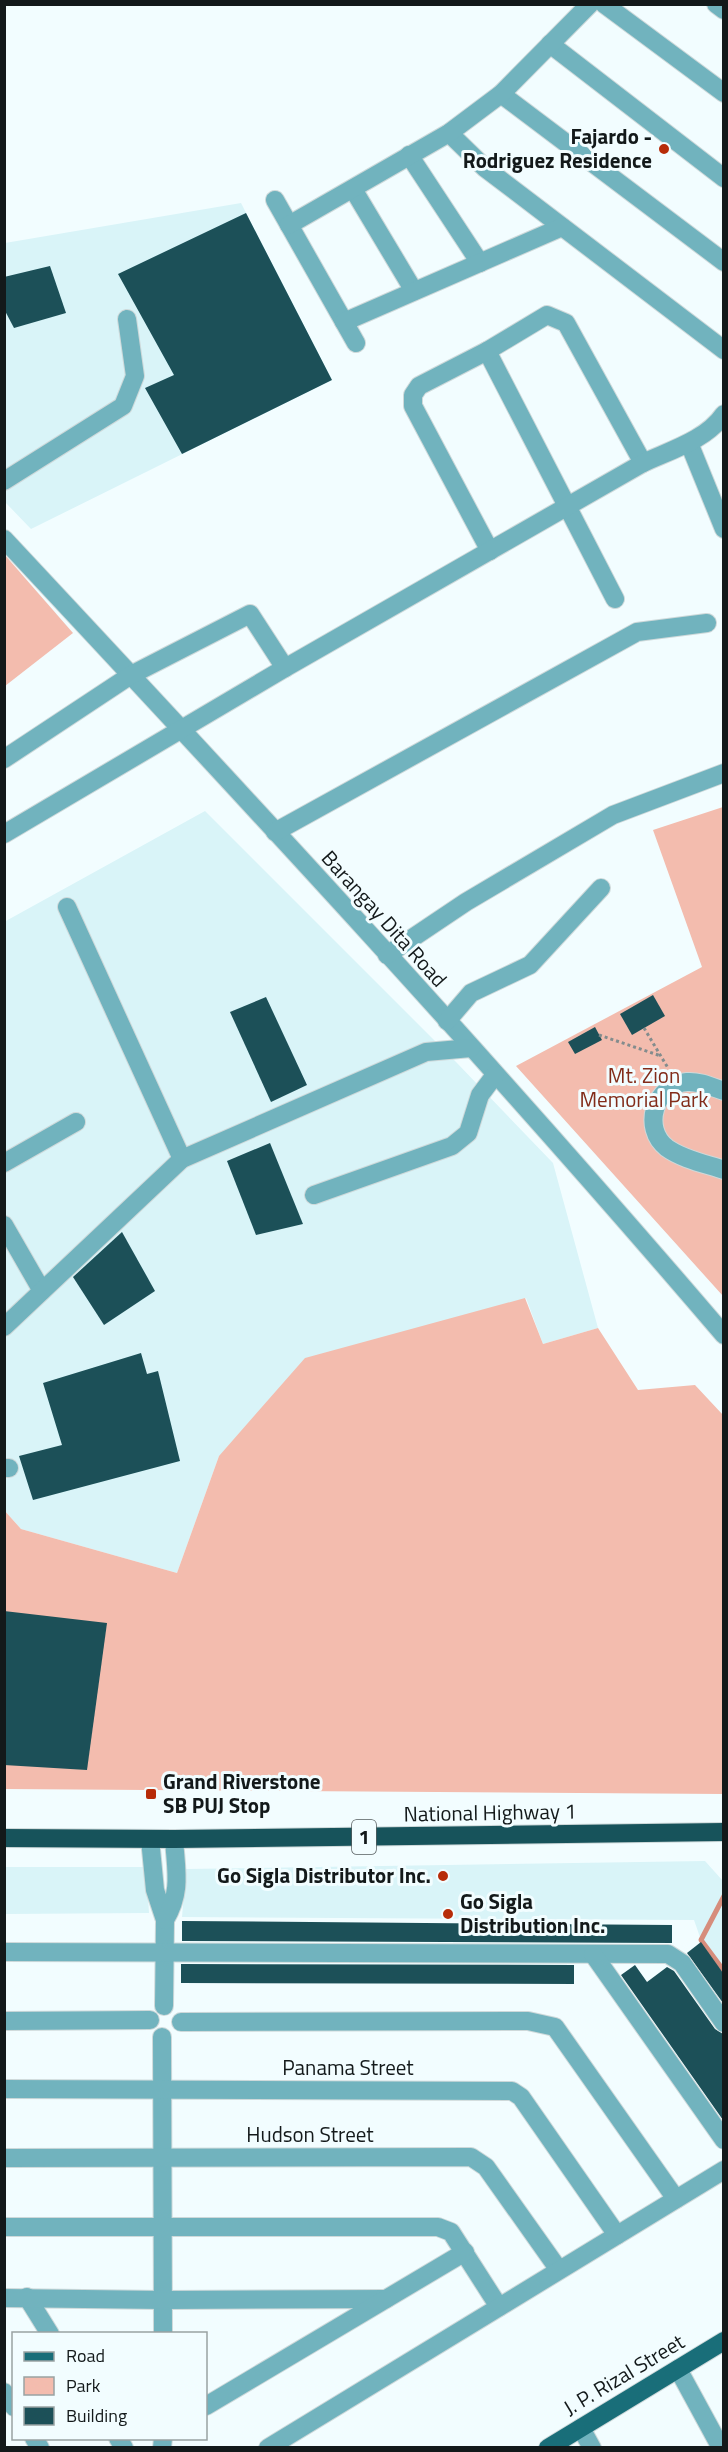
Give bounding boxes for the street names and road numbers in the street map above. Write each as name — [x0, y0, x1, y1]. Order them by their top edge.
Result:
street label: Barangay Dita Road — [314, 843, 455, 994]
street label: National Highway 1 — [403, 1794, 577, 1830]
road number: 1 — [352, 1820, 376, 1854]
street label: Panama Street — [282, 2051, 414, 2083]
street label: Hudson Street — [246, 2118, 374, 2150]
street label: J. P. Rizal Street — [557, 2325, 691, 2423]

